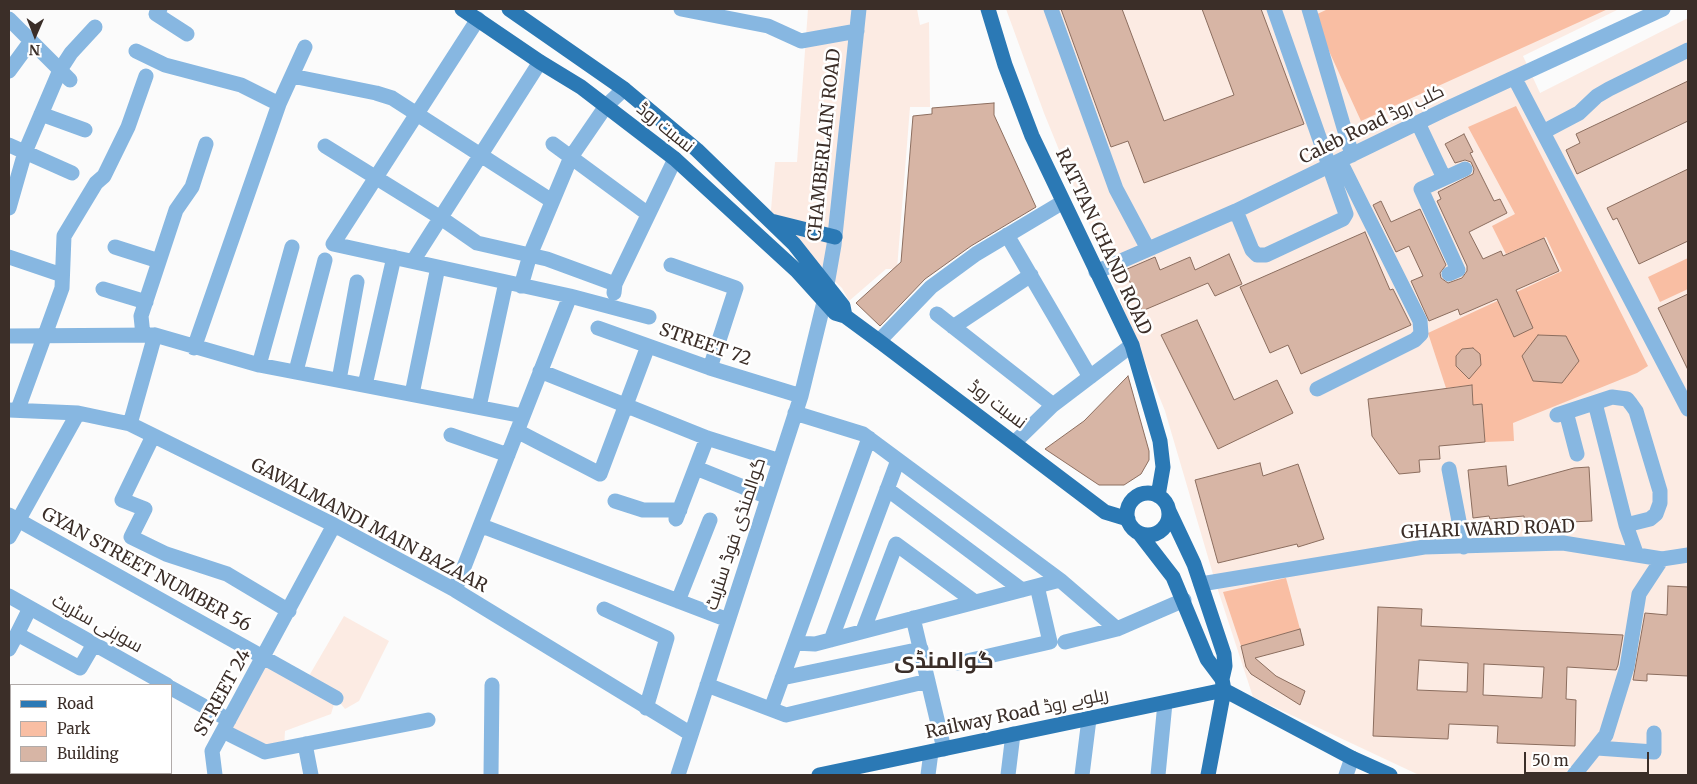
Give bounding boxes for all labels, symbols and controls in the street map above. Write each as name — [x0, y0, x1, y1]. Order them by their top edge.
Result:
north arrow — [10, 10, 60, 60]
text: N — [29, 41, 40, 59]
street label: CHAMBERLAIN ROAD — [804, 48, 846, 242]
street label: Caleb Road کلب روڈ — [1296, 81, 1448, 169]
street label: نسبت روڈ — [632, 98, 698, 158]
street label: RATTAN CHAND ROAD — [1050, 146, 1156, 338]
street label: STREET 72 — [656, 319, 754, 371]
street label: نسبت روڈ — [963, 376, 1031, 434]
street label: GAWALMANDI MAIN BAZAAR — [247, 454, 491, 598]
street label: گوالمنڈی فوڈ سٹریٹ — [701, 455, 771, 613]
street label: GYAN STREET NUMBER 56 — [38, 503, 254, 637]
street label: GHARI WARD ROAD — [1401, 516, 1575, 544]
street label: سوہنی سٹریٹ — [48, 590, 146, 658]
street label: STREET 24 — [190, 646, 256, 740]
district label: گوالمنڈی — [894, 649, 994, 675]
legend — [10, 684, 172, 774]
street label: Railway Road ریلوے روڈ — [923, 684, 1111, 744]
text: Road — [57, 694, 93, 713]
text: Park — [57, 719, 90, 738]
scale bar — [1527, 742, 1652, 774]
text: Building — [57, 744, 119, 763]
text: 50 m — [1532, 751, 1569, 770]

